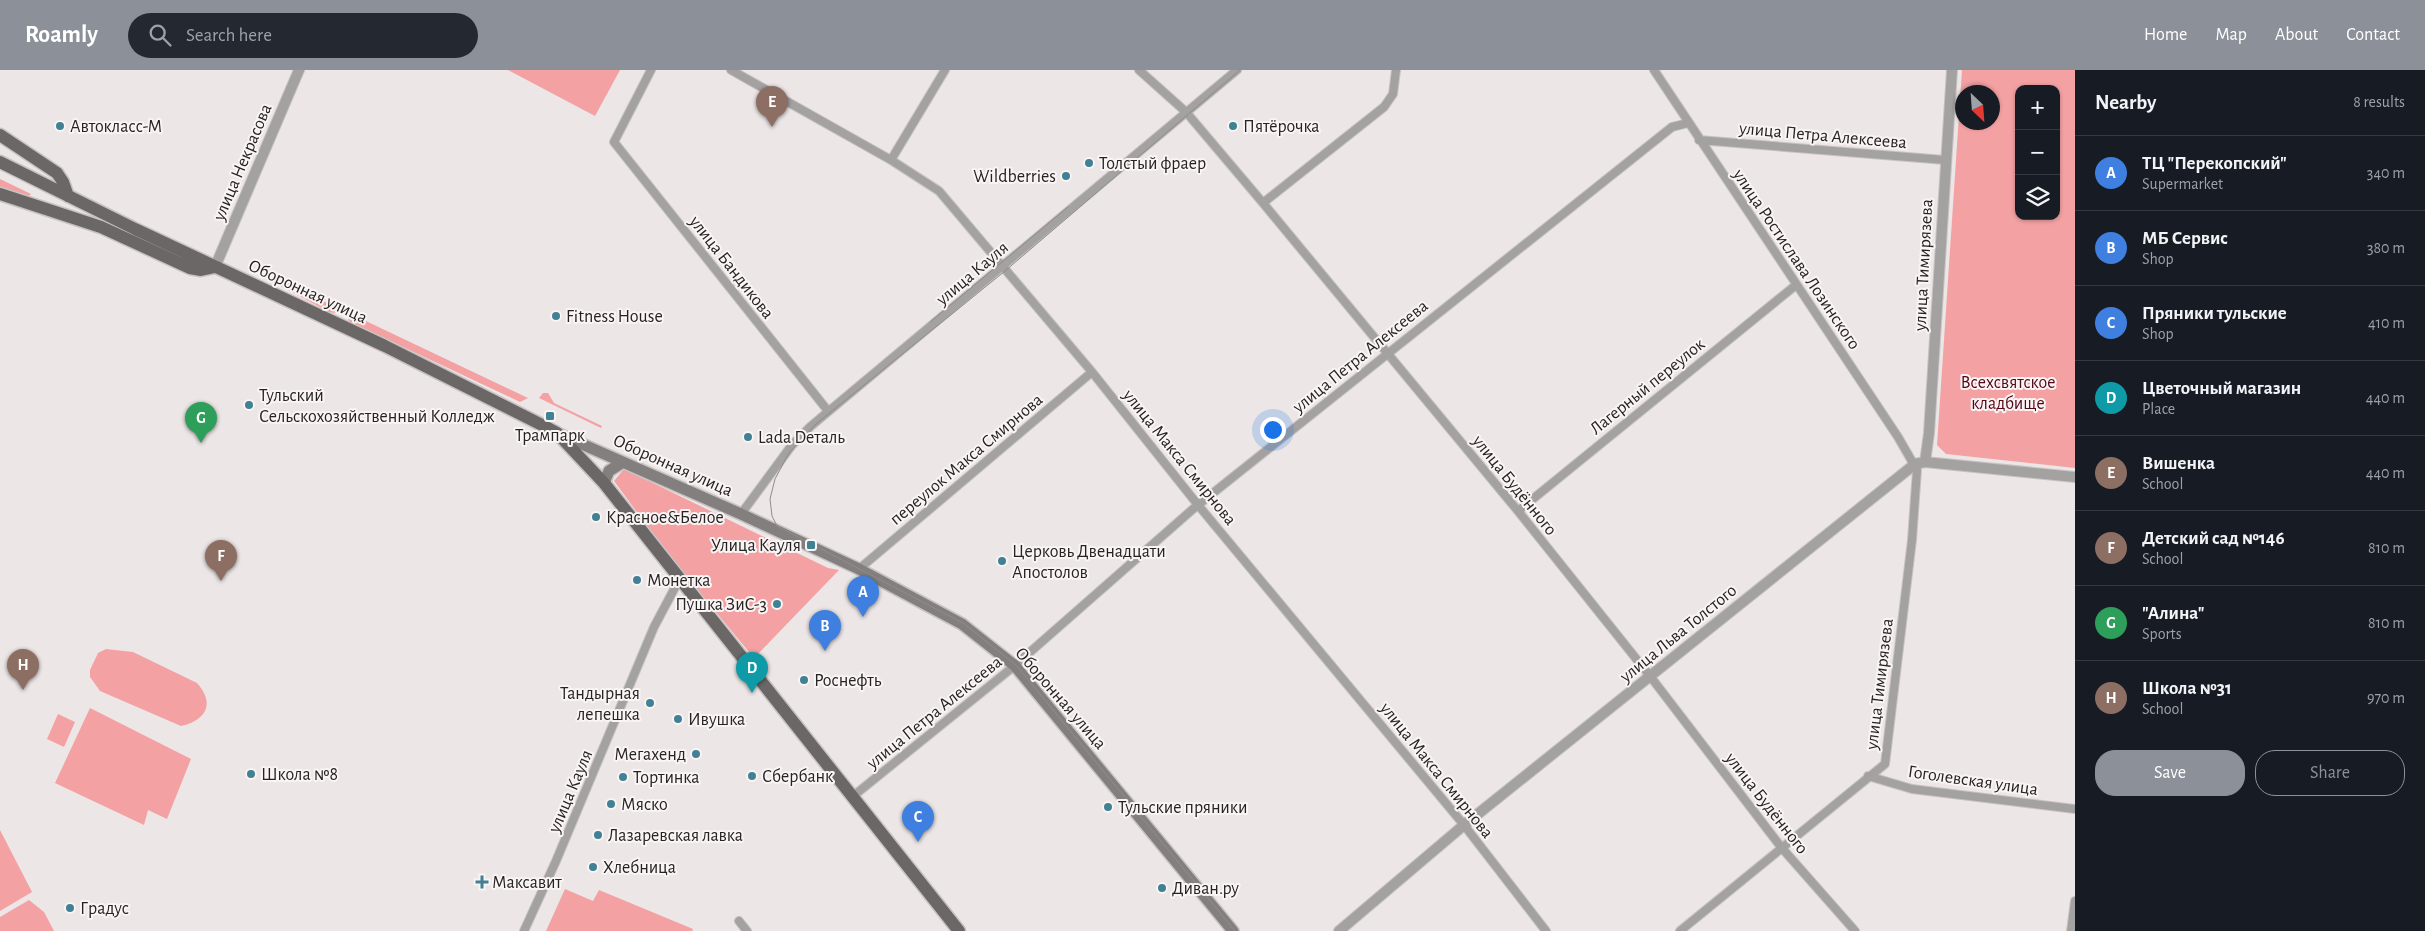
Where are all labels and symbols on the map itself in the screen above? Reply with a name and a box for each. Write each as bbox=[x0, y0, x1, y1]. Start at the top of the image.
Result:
north arrow bbox=[1955, 85, 2000, 130]
pin: E bbox=[756, 86, 788, 127]
street label: улица Некрасова bbox=[210, 102, 276, 224]
place label: Автокласс-М bbox=[70, 118, 162, 136]
place label: Пятёрочка bbox=[1243, 118, 1320, 136]
marker: Автокласс-М bbox=[54, 120, 66, 132]
marker: Пятёрочка bbox=[1227, 120, 1239, 132]
street label: улица Петра Алексеева bbox=[1737, 120, 1907, 152]
place label: Толстый фраер bbox=[1099, 155, 1206, 173]
marker: Толстый фраер bbox=[1083, 157, 1095, 169]
street label: улица Ростислава Лозинского bbox=[1729, 165, 1863, 353]
place label: Wildberries bbox=[973, 168, 1056, 186]
marker: Wildberries bbox=[1060, 170, 1072, 182]
street label: улица Тимирязева bbox=[1912, 199, 1936, 332]
street label: улица Бандикова bbox=[685, 212, 777, 322]
street label: улица Кауля bbox=[932, 239, 1012, 310]
street label: Оборонная улица bbox=[245, 256, 370, 327]
street label: улица Петра Алексеева bbox=[1289, 297, 1432, 417]
place label: Fitness House bbox=[566, 308, 663, 326]
marker: Fitness House bbox=[550, 310, 562, 322]
street label: Лагерный переулок bbox=[1587, 335, 1709, 438]
park label: Всехсвятское кладбище bbox=[1960, 374, 2056, 413]
street label: улица Макса Смирнова bbox=[1119, 386, 1239, 529]
place label: Тульский Сельскохозяйственный Колледж bbox=[259, 387, 495, 426]
street label: переулок Макса Смирнова bbox=[887, 391, 1046, 529]
marker: Тульский Сельскохозяйственный Колледж bbox=[243, 399, 255, 411]
pin: G bbox=[185, 402, 217, 443]
marker: Трампарк bbox=[544, 410, 556, 422]
your location bbox=[1260, 417, 1286, 443]
place label: Трампарк bbox=[515, 427, 586, 445]
place label: Lada Dеталь bbox=[758, 429, 845, 447]
street label: Оборонная улица bbox=[610, 431, 736, 500]
marker: Lada Dеталь bbox=[742, 431, 754, 443]
street label: улица Будённого bbox=[1468, 431, 1560, 539]
place label: Красное&Белое bbox=[606, 509, 724, 527]
marker: Красное&Белое bbox=[590, 511, 602, 523]
place label: Улица Кауля bbox=[711, 537, 801, 555]
marker: Улица Кауля bbox=[805, 539, 817, 551]
pin: F bbox=[205, 540, 237, 581]
place label: Церковь Двенадцати Апостолов bbox=[1012, 543, 1166, 582]
marker: Церковь Двенадцати Апостолов bbox=[996, 555, 1008, 567]
place label: Монетка bbox=[647, 572, 710, 590]
marker: Монетка bbox=[631, 574, 643, 586]
pin: A bbox=[847, 576, 879, 617]
street label: улица Льва Толстого bbox=[1616, 581, 1740, 687]
place label: Пушка ЗиС-3 bbox=[675, 596, 767, 614]
marker: Пушка ЗиС-3 bbox=[771, 598, 783, 610]
pin: B bbox=[809, 610, 841, 651]
street label: улица Тимирязева bbox=[1863, 618, 1897, 752]
street label: Оборонная улица bbox=[1011, 643, 1110, 753]
pin: H bbox=[7, 649, 39, 690]
pin: D bbox=[736, 652, 768, 693]
street label: улица Петра Алексеева bbox=[863, 653, 1006, 773]
place label: Роснефть bbox=[814, 672, 882, 690]
marker: Роснефть bbox=[798, 674, 810, 686]
place label: Тандырная лепешка bbox=[560, 685, 640, 724]
marker: Тандырная лепешка bbox=[644, 697, 656, 709]
street label: улица Макса Смирнова bbox=[1376, 699, 1496, 842]
place label: Ивушка bbox=[688, 711, 745, 729]
marker: Ивушка bbox=[672, 713, 684, 725]
place label: Мегахенд bbox=[614, 746, 686, 764]
street label: улица Кауля bbox=[545, 747, 596, 836]
marker: Мегахенд bbox=[690, 748, 702, 760]
street label: улица Будённого bbox=[1721, 749, 1811, 858]
street label: Гоголевская улица bbox=[1907, 763, 2039, 799]
place label: Школа №8 bbox=[261, 766, 338, 784]
place label: Сбербанк bbox=[762, 767, 834, 786]
marker: Школа №8 bbox=[245, 768, 257, 780]
place label: Тортинка bbox=[633, 769, 699, 787]
marker: Сбербанк bbox=[746, 770, 758, 782]
marker: Тортинка bbox=[617, 771, 629, 783]
place label: Мяско bbox=[621, 796, 668, 814]
marker: Мяско bbox=[605, 798, 617, 810]
place label: Тульские пряники bbox=[1118, 799, 1248, 817]
pin: C bbox=[902, 801, 934, 842]
marker: Тульские пряники bbox=[1102, 801, 1114, 813]
place label: Лазаревская лавка bbox=[608, 827, 743, 845]
marker: Лазаревская лавка bbox=[592, 829, 604, 841]
place label: Хлебница bbox=[603, 858, 676, 877]
marker: Хлебница bbox=[587, 861, 599, 873]
place label: Максавит bbox=[492, 874, 562, 892]
marker: Максавит bbox=[476, 876, 488, 888]
place label: Диван.ру bbox=[1172, 880, 1239, 898]
marker: Диван.ру bbox=[1156, 882, 1168, 894]
place label: Градус bbox=[80, 900, 129, 918]
marker: Градус bbox=[64, 902, 76, 914]

